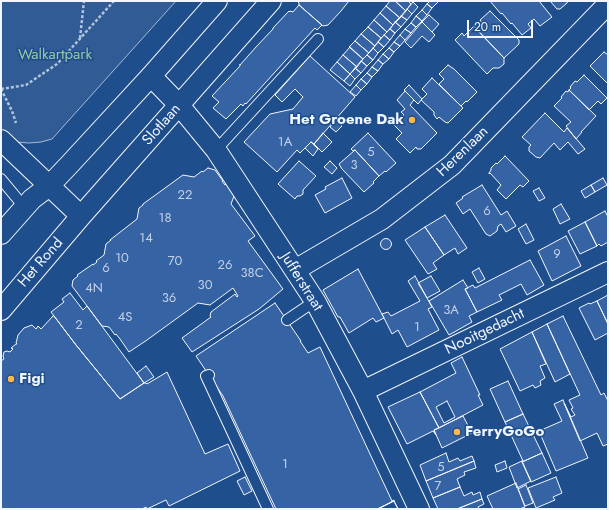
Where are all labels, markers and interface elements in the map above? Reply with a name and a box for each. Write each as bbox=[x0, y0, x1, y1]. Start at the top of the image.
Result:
scale bar bbox=[469, 12, 535, 38]
text: 20 m bbox=[474, 18, 501, 36]
park label: Walkartpark bbox=[18, 46, 92, 64]
street label: Slotlaan bbox=[139, 101, 185, 149]
place label: Het Groene Dak bbox=[289, 111, 404, 129]
marker: Het Groene Dak bbox=[407, 115, 417, 125]
street label: Herenlaan bbox=[433, 123, 493, 181]
house number: 1A bbox=[278, 135, 292, 151]
house number: 5 bbox=[367, 145, 375, 161]
house number: 3 bbox=[350, 158, 358, 174]
house number: 22 bbox=[178, 188, 192, 204]
house number: 6 bbox=[483, 204, 491, 220]
house number: 18 bbox=[159, 211, 171, 227]
house number: 14 bbox=[139, 231, 153, 247]
street label: Het Rond bbox=[15, 235, 67, 291]
house number: 9 bbox=[553, 247, 561, 263]
street label: Jufferstraat bbox=[276, 249, 326, 315]
house number: 10 bbox=[115, 251, 129, 267]
house number: 70 bbox=[168, 254, 182, 270]
house number: 26 bbox=[218, 258, 232, 274]
house number: 6 bbox=[102, 261, 110, 277]
house number: 38C bbox=[240, 266, 264, 282]
house number: 30 bbox=[198, 278, 212, 294]
house number: 4N bbox=[85, 281, 103, 297]
house number: 36 bbox=[162, 291, 176, 307]
house number: 3A bbox=[443, 303, 459, 319]
street label: Nooitgedacht bbox=[442, 305, 528, 359]
house number: 4S bbox=[118, 310, 132, 326]
house number: 2 bbox=[75, 318, 83, 334]
house number: 1 bbox=[414, 320, 420, 336]
place label: Figi bbox=[19, 370, 45, 388]
marker: Figi bbox=[6, 374, 16, 384]
place label: FerryGoGo bbox=[465, 423, 544, 441]
marker: FerryGoGo bbox=[452, 427, 462, 437]
house number: 1 bbox=[282, 457, 288, 473]
house number: 5 bbox=[437, 460, 445, 476]
house number: 7 bbox=[435, 479, 441, 495]

